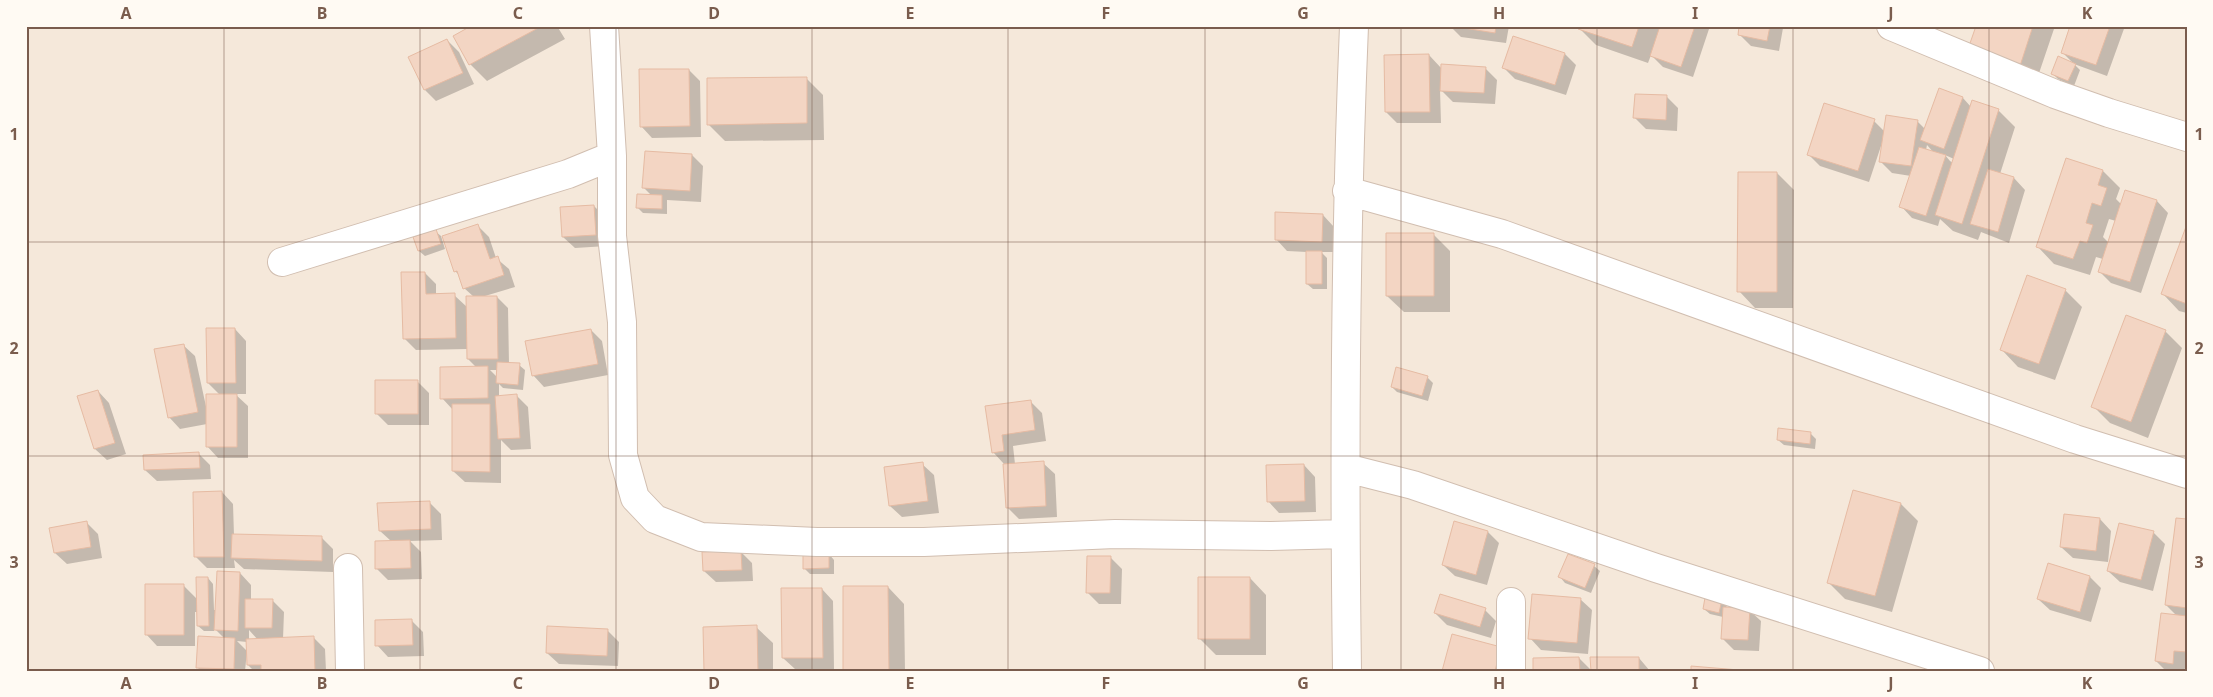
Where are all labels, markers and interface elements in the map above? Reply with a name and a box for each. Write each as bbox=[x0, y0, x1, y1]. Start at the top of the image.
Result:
text: A bbox=[120, 2, 132, 24]
text: B bbox=[317, 2, 327, 24]
text: C bbox=[513, 2, 523, 24]
text: D bbox=[708, 2, 720, 24]
text: E bbox=[906, 2, 915, 24]
text: F bbox=[1102, 2, 1110, 24]
text: G bbox=[1297, 2, 1309, 24]
text: H bbox=[1493, 2, 1505, 24]
text: I bbox=[1692, 2, 1698, 24]
text: J bbox=[1886, 2, 1894, 24]
text: K bbox=[2082, 2, 2093, 24]
text: 1 bbox=[9, 123, 19, 145]
text: 1 bbox=[2194, 123, 2204, 145]
text: 2 bbox=[9, 337, 19, 359]
text: 2 bbox=[2194, 337, 2204, 359]
text: 3 bbox=[9, 551, 19, 573]
text: 3 bbox=[2194, 551, 2204, 573]
text: A bbox=[120, 672, 132, 694]
text: B bbox=[317, 672, 327, 694]
text: C bbox=[513, 672, 523, 694]
text: D bbox=[708, 672, 720, 694]
text: E bbox=[906, 672, 915, 694]
text: F bbox=[1102, 672, 1110, 694]
text: G bbox=[1297, 672, 1309, 694]
text: H bbox=[1493, 672, 1505, 694]
text: I bbox=[1692, 672, 1698, 694]
text: J bbox=[1886, 672, 1894, 694]
text: K bbox=[2082, 672, 2093, 694]

